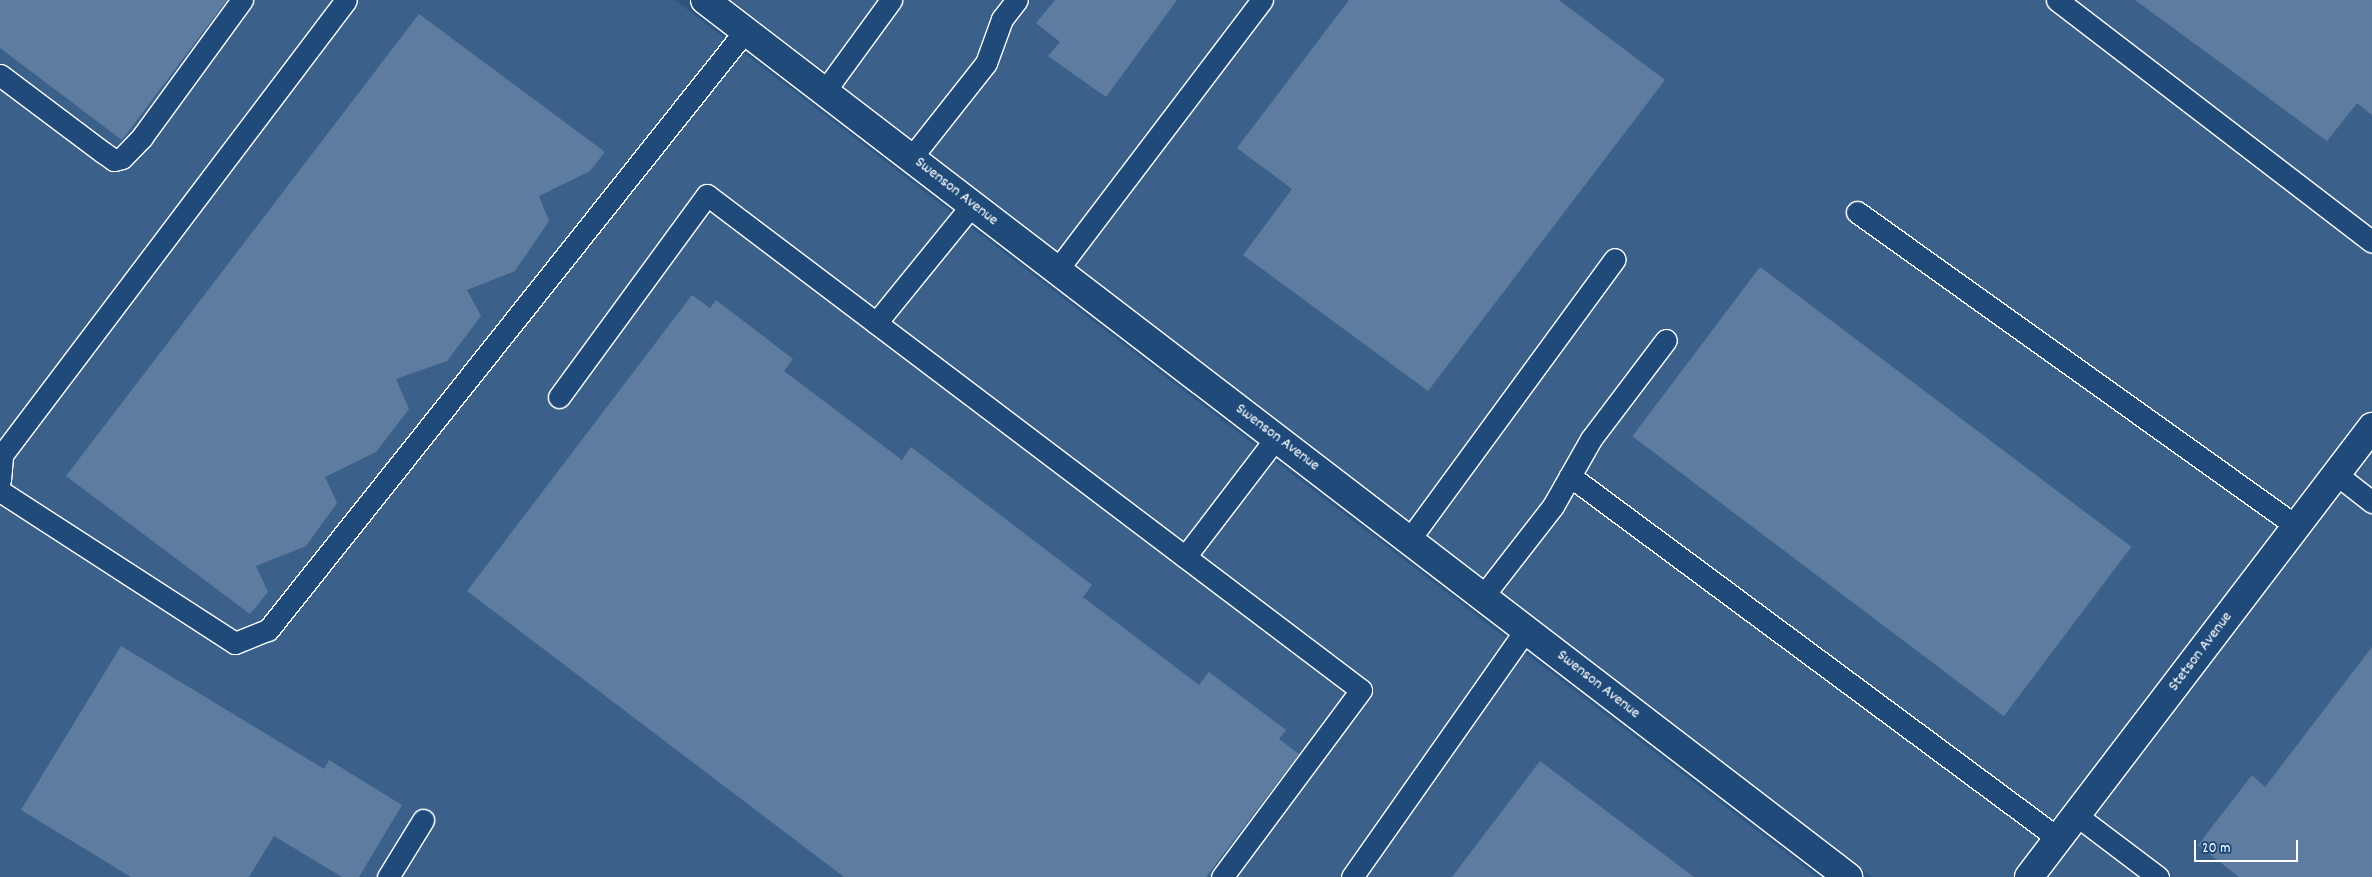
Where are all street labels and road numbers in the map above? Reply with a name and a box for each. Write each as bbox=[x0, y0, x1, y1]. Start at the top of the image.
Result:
street label: Swenson Avenue bbox=[911, 154, 1001, 230]
street label: Swenson Avenue bbox=[1231, 400, 1323, 476]
street label: Stetson Avenue bbox=[2165, 608, 2237, 696]
street label: Swenson Avenue bbox=[1553, 647, 1643, 723]

